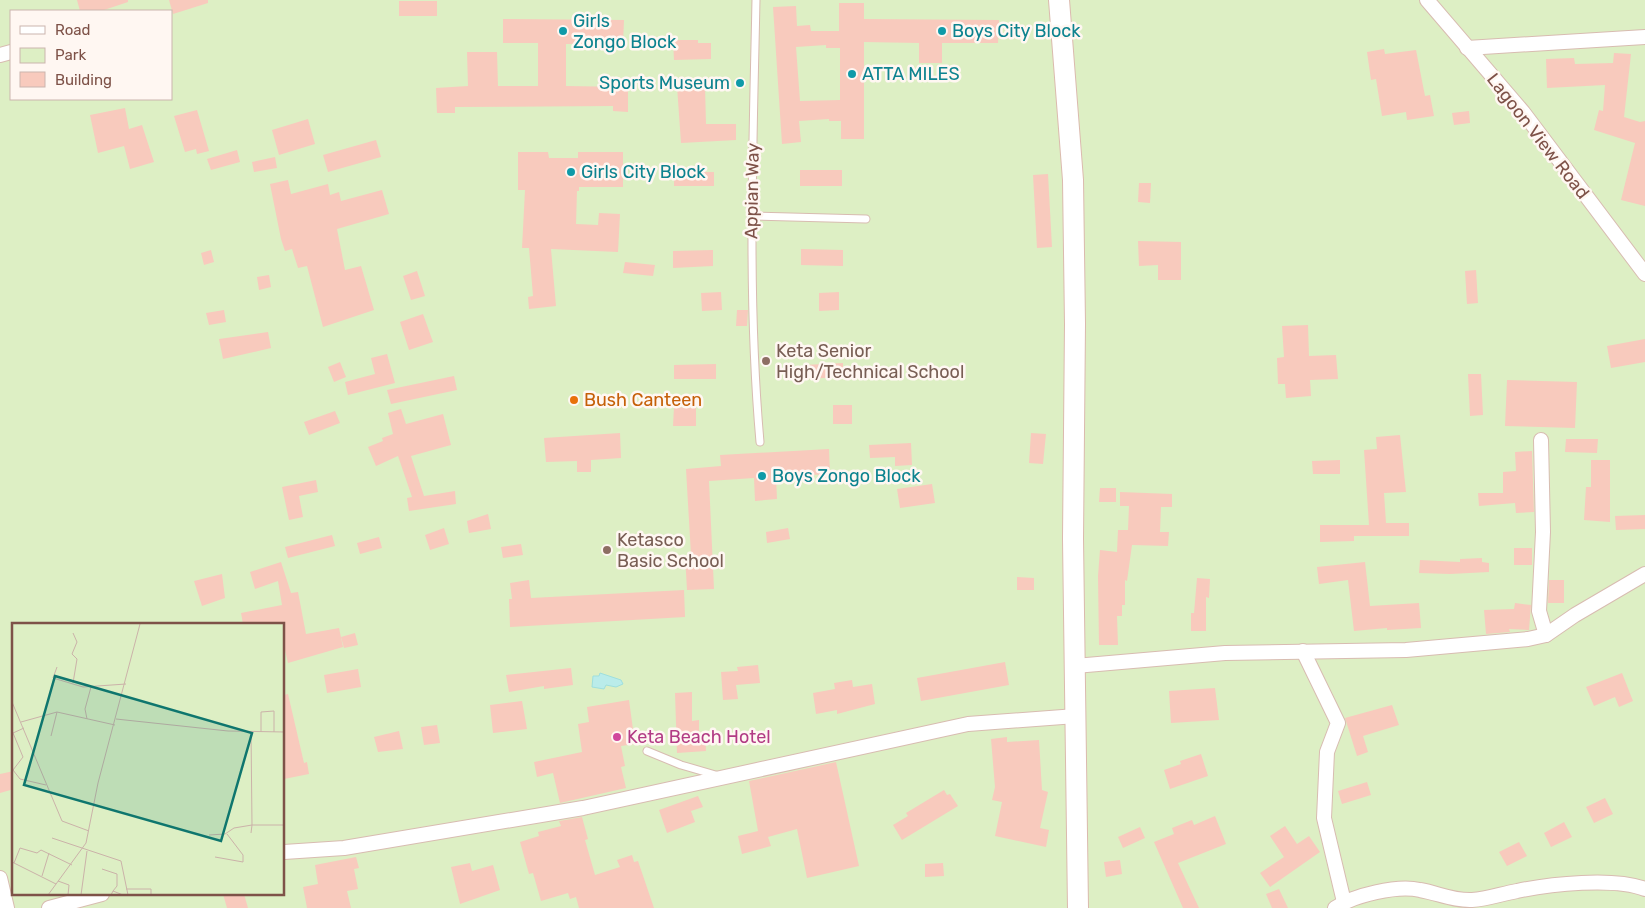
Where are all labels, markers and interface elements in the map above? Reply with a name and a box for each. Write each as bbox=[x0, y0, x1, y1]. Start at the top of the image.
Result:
legend bbox=[10, 10, 172, 100]
place label: Girls Zongo Block bbox=[573, 10, 677, 53]
place label: Boys City Block bbox=[952, 20, 1081, 42]
text: Road bbox=[55, 21, 91, 39]
marker: Girls Zongo Block bbox=[557, 25, 569, 37]
marker: Boys City Block bbox=[936, 25, 948, 37]
text: Park bbox=[55, 46, 86, 64]
place label: ATTA MILES bbox=[862, 63, 960, 85]
marker: ATTA MILES bbox=[846, 68, 858, 80]
street label: Lagoon View Road bbox=[1482, 69, 1594, 203]
text: Building bbox=[55, 71, 112, 89]
place label: Sports Museum bbox=[599, 72, 730, 94]
marker: Sports Museum bbox=[734, 77, 746, 89]
street label: Appian Way bbox=[740, 142, 764, 239]
place label: Girls City Block bbox=[581, 161, 706, 183]
marker: Girls City Block bbox=[565, 166, 577, 178]
place label: Keta Senior High/Technical School bbox=[776, 340, 964, 383]
marker: Keta Senior High/Technical School bbox=[760, 355, 772, 367]
place label: Bush Canteen bbox=[584, 389, 702, 411]
marker: Bush Canteen bbox=[568, 394, 580, 406]
place label: Boys Zongo Block bbox=[772, 465, 921, 487]
marker: Boys Zongo Block bbox=[756, 470, 768, 482]
place label: Ketasco Basic School bbox=[617, 529, 724, 572]
marker: Ketasco Basic School bbox=[601, 544, 613, 556]
inset map bbox=[12, 623, 285, 896]
place label: Keta Beach Hotel bbox=[627, 726, 771, 748]
marker: Keta Beach Hotel bbox=[611, 731, 623, 743]

